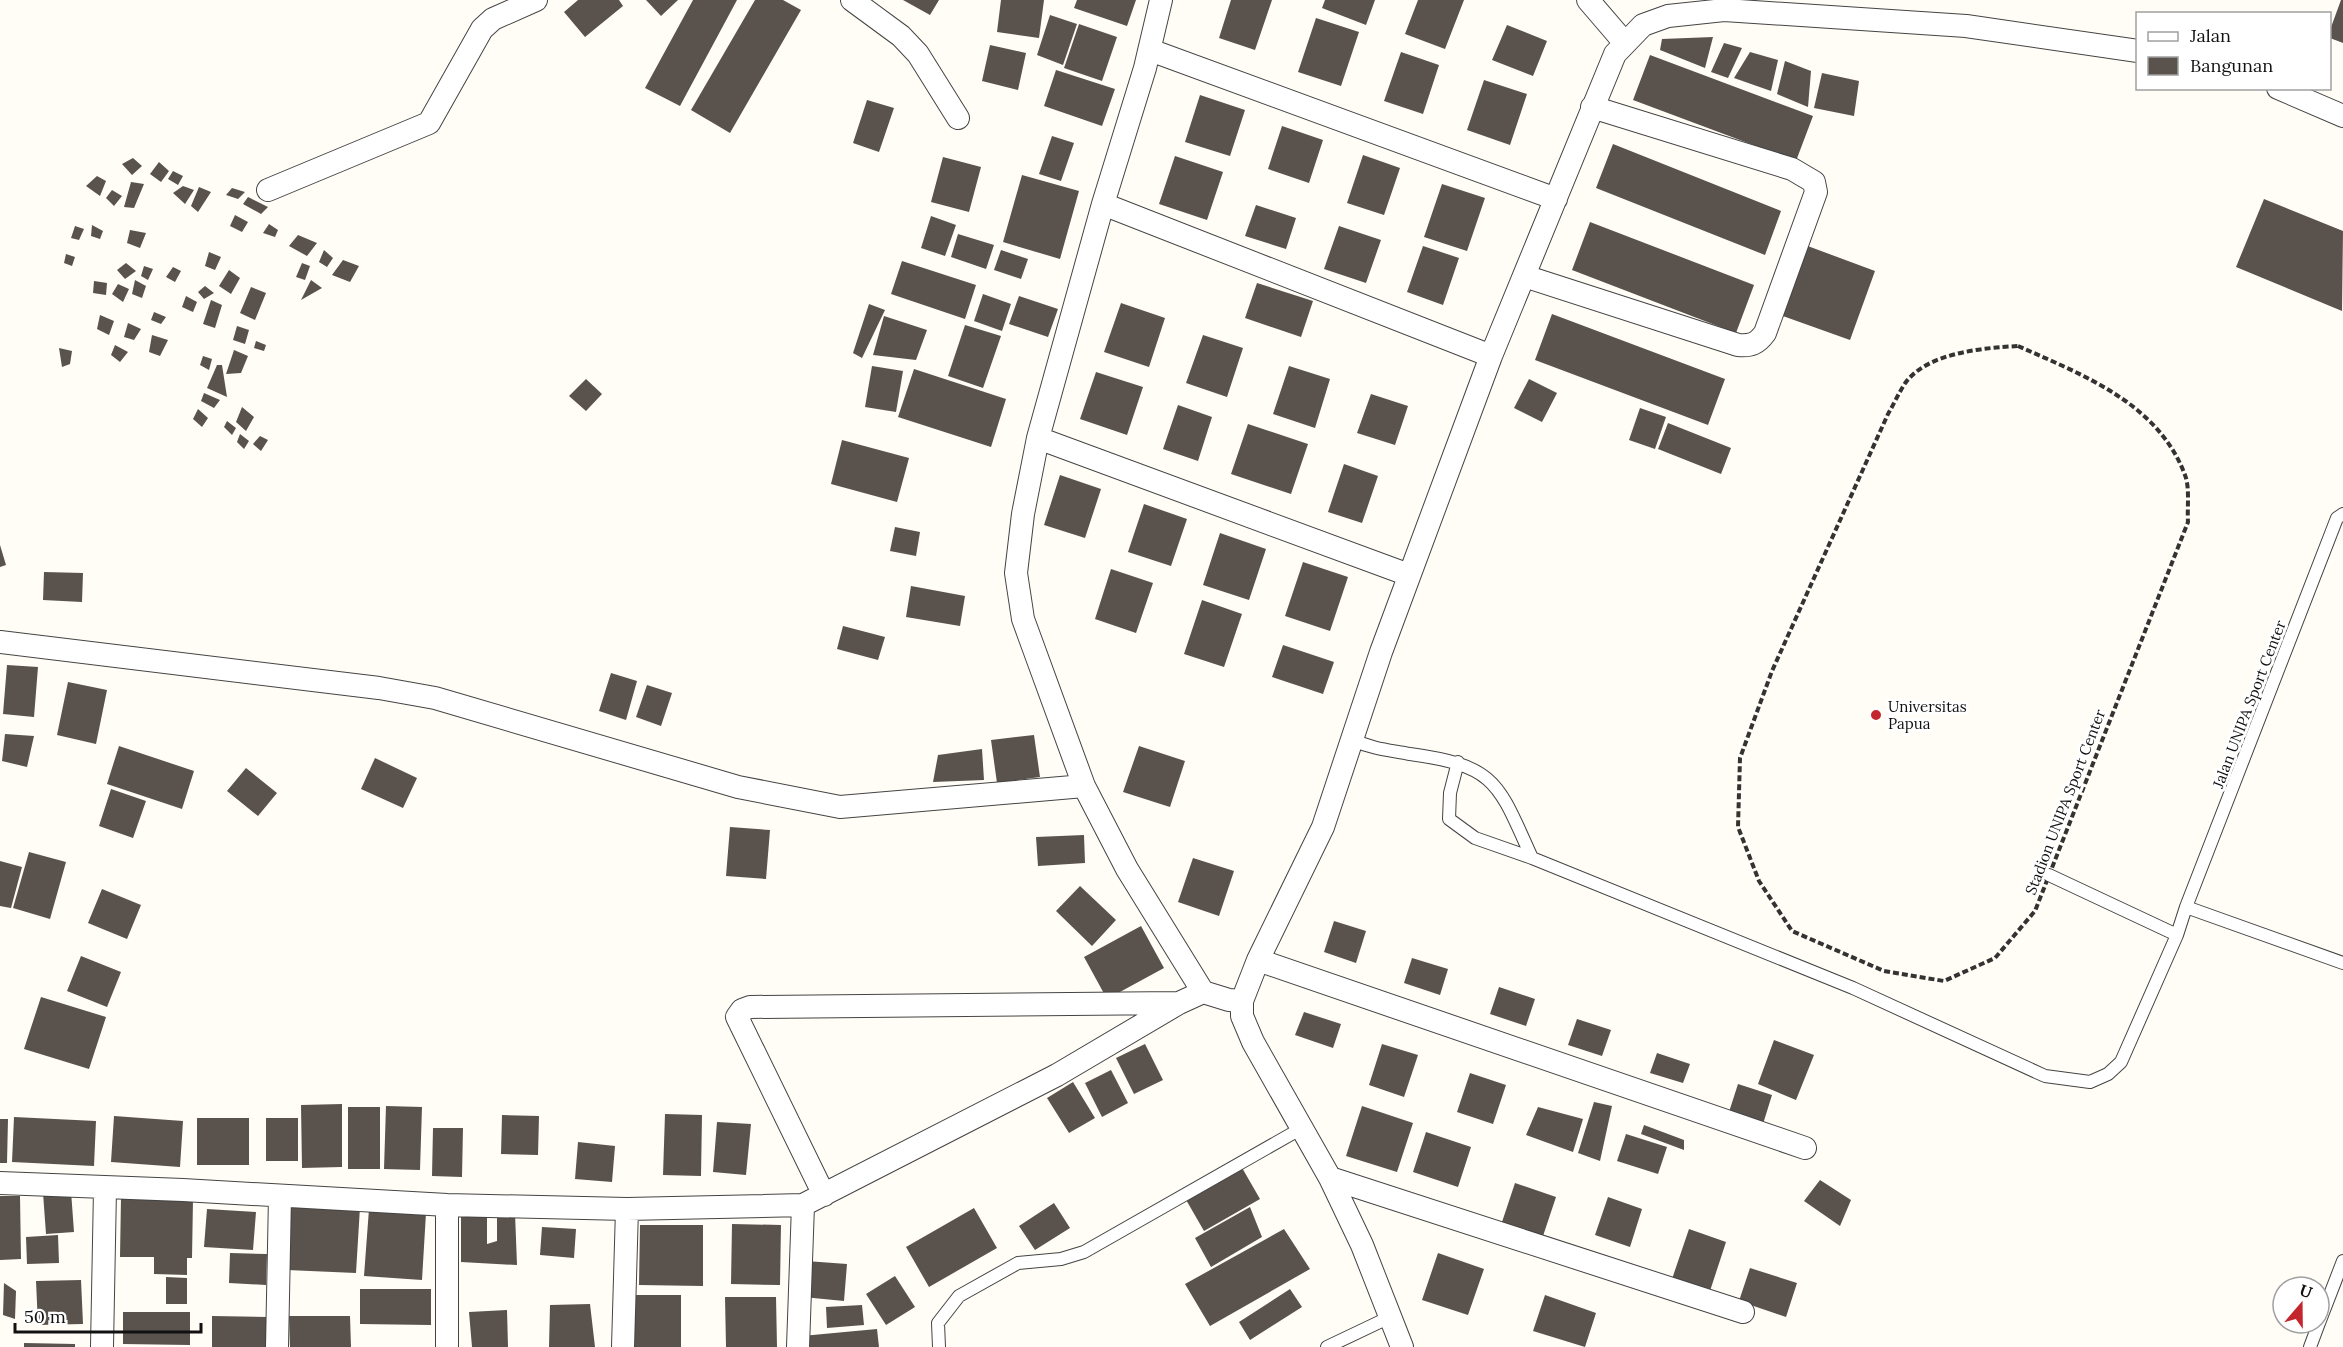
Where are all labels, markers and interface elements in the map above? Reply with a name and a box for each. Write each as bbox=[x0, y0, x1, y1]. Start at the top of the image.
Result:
legend bbox=[2136, 12, 2331, 90]
text: Jalan bbox=[2189, 24, 2231, 47]
text: Bangunan bbox=[2190, 54, 2273, 77]
street label: Jalan UNIPA Sport Center bbox=[2208, 617, 2290, 791]
place label: Universitas Papua bbox=[1888, 697, 1967, 733]
street label: Stadion UNIPA Sport Center bbox=[2021, 706, 2109, 897]
marker: Universitas Papua bbox=[1869, 708, 1883, 722]
north arrow bbox=[2271, 1275, 2331, 1335]
text: U bbox=[2297, 1279, 2315, 1302]
scale bar bbox=[15, 1296, 201, 1334]
text: 50 m bbox=[24, 1305, 66, 1328]

